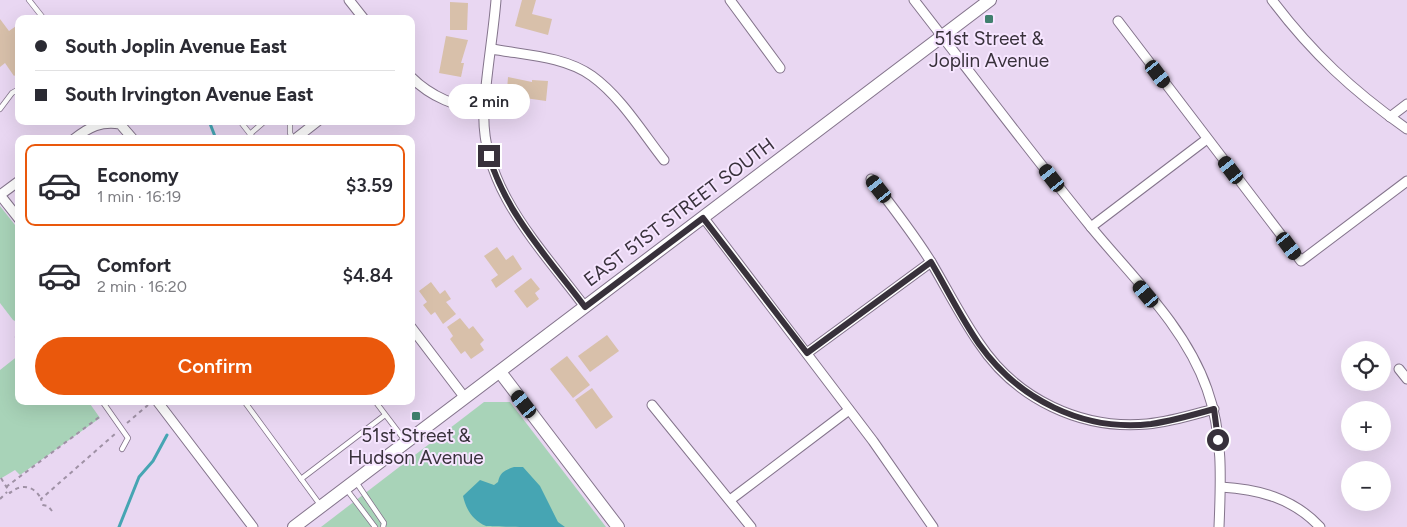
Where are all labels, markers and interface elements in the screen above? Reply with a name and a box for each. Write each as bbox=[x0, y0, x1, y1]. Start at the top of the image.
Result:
marker: 51st Street & Joplin Avenue bbox=[983, 13, 995, 25]
place label: 51st Street & Joplin Avenue bbox=[929, 27, 1049, 72]
text: South Joplin Avenue East bbox=[65, 35, 287, 58]
car bbox=[1142, 58, 1173, 90]
text: South Irvington Avenue East bbox=[65, 83, 314, 106]
callout: 2 min bbox=[448, 84, 530, 118]
text: 2 min bbox=[469, 92, 509, 111]
street label: EAST 51ST STREET SOUTH bbox=[579, 133, 779, 291]
route end bbox=[478, 145, 500, 167]
car bbox=[1215, 154, 1246, 186]
car bbox=[1036, 162, 1067, 194]
icon: car bbox=[37, 163, 82, 208]
text: Economy bbox=[97, 164, 179, 187]
car bbox=[863, 173, 894, 205]
text: $3.59 bbox=[346, 174, 393, 197]
text: 1 min · 16:19 bbox=[97, 187, 181, 206]
car bbox=[1273, 230, 1304, 262]
icon: car bbox=[37, 253, 82, 298]
text: Comfort bbox=[97, 254, 172, 277]
text: $4.84 bbox=[342, 264, 393, 287]
text: 2 min · 16:20 bbox=[97, 277, 187, 296]
car bbox=[1130, 278, 1161, 310]
button: Confirm bbox=[35, 337, 395, 395]
map controls bbox=[1341, 341, 1391, 511]
button: locate bbox=[1341, 341, 1391, 391]
car bbox=[508, 388, 539, 420]
button: + bbox=[1341, 401, 1391, 451]
marker: 51st Street & Hudson Avenue bbox=[410, 410, 422, 422]
place label: 51st Street & Hudson Avenue bbox=[348, 424, 484, 469]
route start bbox=[1207, 429, 1229, 451]
button: − bbox=[1341, 461, 1391, 511]

